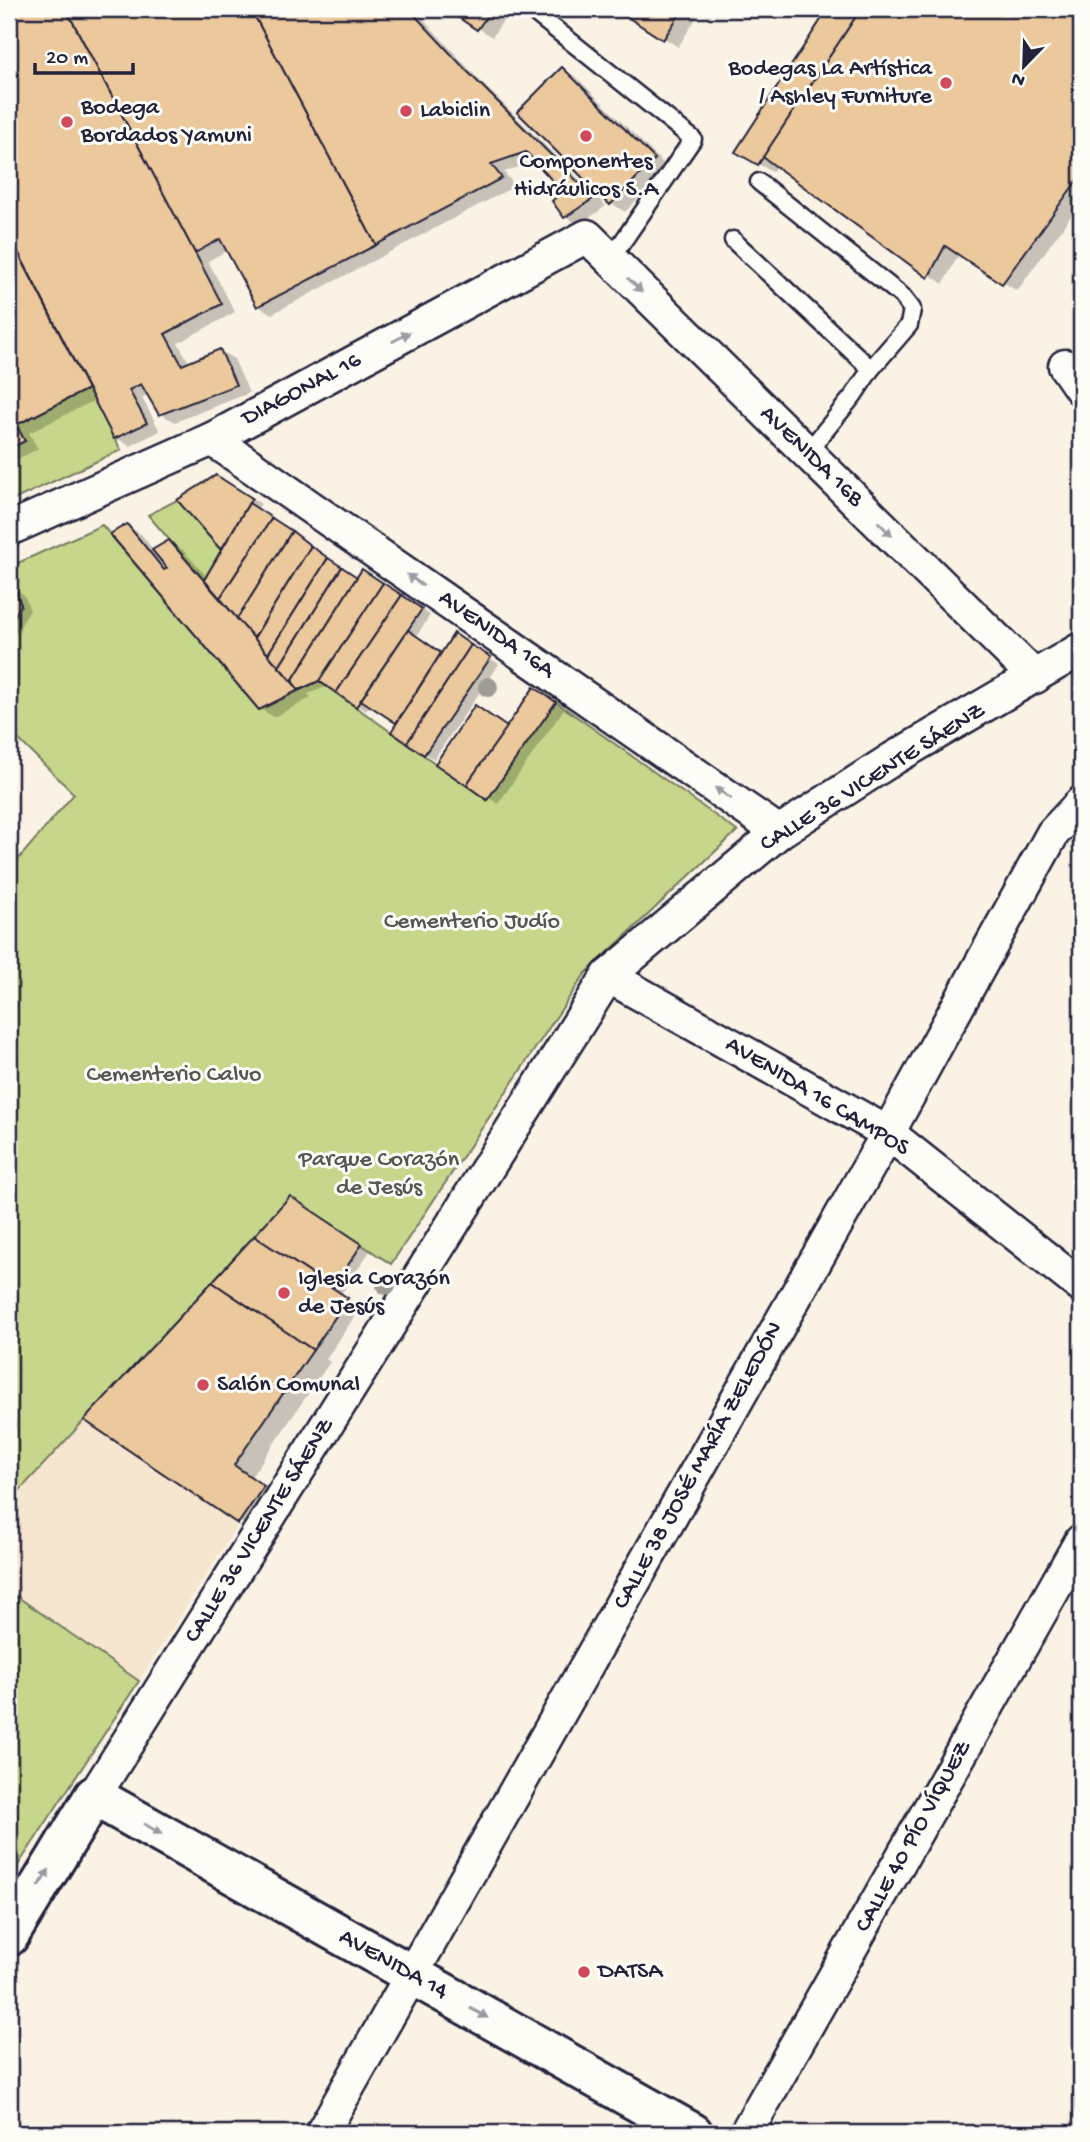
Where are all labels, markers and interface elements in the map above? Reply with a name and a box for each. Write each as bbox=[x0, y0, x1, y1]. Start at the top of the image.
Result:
scale bar bbox=[35, 32, 133, 76]
north arrow bbox=[988, 32, 1058, 102]
text: 20 m bbox=[46, 47, 88, 72]
place label: Bodegas La Artística / Ashley Furniture bbox=[728, 55, 933, 112]
text: N bbox=[1009, 65, 1029, 91]
marker: Bodegas La Artística / Ashley Furniture bbox=[938, 75, 954, 91]
place label: Bodega Bordados Yamuni bbox=[80, 94, 252, 151]
place label: Labiclin bbox=[420, 97, 491, 126]
marker: Labiclin bbox=[398, 103, 414, 119]
marker: Bodega Bordados Yamuni bbox=[59, 114, 75, 130]
marker: Componentes Hidráulicos S.A bbox=[578, 128, 594, 144]
place label: Componentes Hidráulicos S.A bbox=[514, 148, 660, 205]
one-way arrow bbox=[626, 276, 643, 292]
one-way arrow bbox=[391, 331, 411, 342]
street label: DIAGONAL 16 bbox=[235, 346, 368, 435]
street label: AVENIDA 16B bbox=[753, 400, 870, 514]
one-way arrow bbox=[876, 521, 893, 537]
one-way arrow bbox=[406, 573, 424, 587]
street label: AVENIDA 16A bbox=[432, 584, 561, 687]
street label: CALLE 36 VICENTE SÁENZ bbox=[755, 697, 991, 859]
one-way arrow bbox=[714, 786, 732, 800]
park label: Cementerio Judío bbox=[384, 908, 560, 937]
street label: AVENIDA 16 CAMPOS bbox=[720, 1031, 915, 1164]
park label: Cementerio Calvo bbox=[87, 1061, 261, 1090]
park label: Parque Corazón de Jesús bbox=[298, 1146, 460, 1203]
place label: Iglesia Corazón de Jesús bbox=[298, 1265, 450, 1322]
marker: Iglesia Corazón de Jesús bbox=[276, 1285, 292, 1301]
street label: CALLE 38 JOSÉ MARÍA ZELEDÓN bbox=[608, 1317, 790, 1615]
place label: Salón Comunal bbox=[217, 1371, 360, 1400]
marker: Salón Comunal bbox=[195, 1377, 211, 1393]
street label: CALLE 36 VICENTE SÁENZ bbox=[179, 1413, 341, 1649]
street label: CALLE 40 PÍO VÍQUEZ bbox=[849, 1736, 979, 1938]
one-way arrow bbox=[143, 1823, 163, 1835]
one-way arrow bbox=[38, 1868, 50, 1887]
street label: AVENIDA 14 bbox=[333, 1923, 453, 2007]
place label: DATSA bbox=[596, 1958, 664, 1987]
marker: DATSA bbox=[576, 1964, 592, 1980]
one-way arrow bbox=[469, 2007, 489, 2019]

